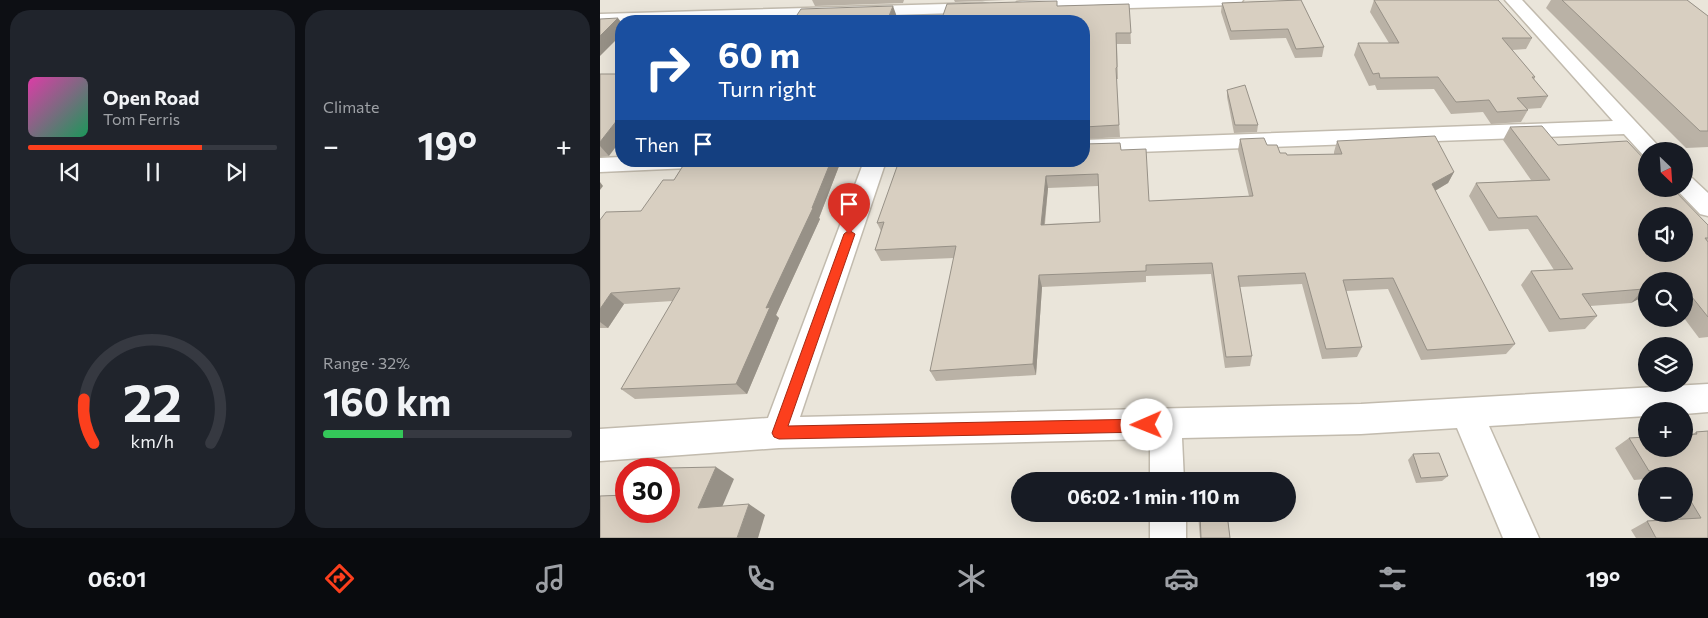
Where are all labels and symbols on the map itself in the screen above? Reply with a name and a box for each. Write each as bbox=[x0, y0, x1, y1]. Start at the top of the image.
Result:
north arrow bbox=[1638, 142, 1692, 198]
pin bbox=[828, 183, 870, 234]
position arrow bbox=[1120, 398, 1172, 450]
speed limit sign: 30 bbox=[615, 458, 680, 523]

